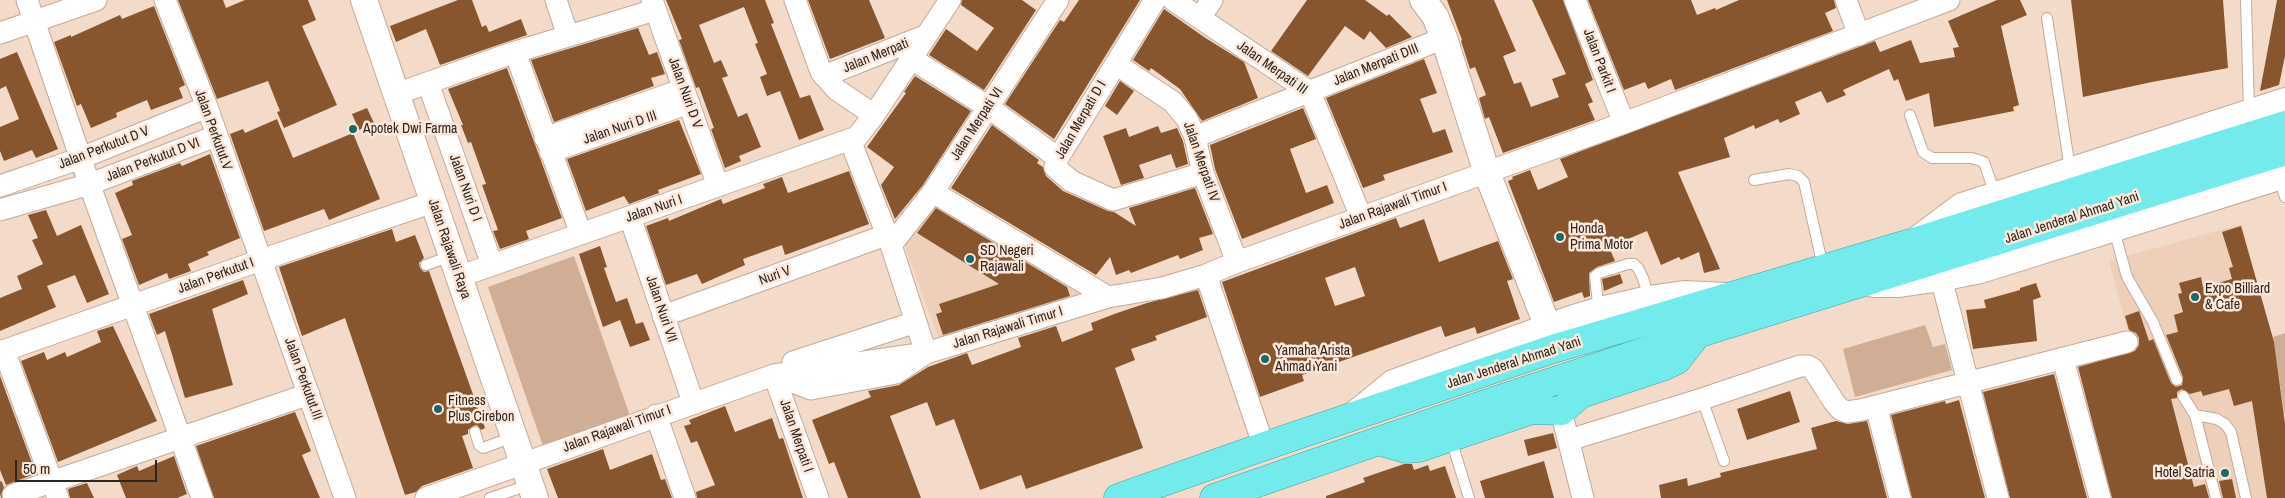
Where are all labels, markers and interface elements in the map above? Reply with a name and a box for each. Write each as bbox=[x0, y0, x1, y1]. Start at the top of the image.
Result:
street label: Jalan Parkit I bbox=[1579, 27, 1619, 95]
street label: Jalan Merpati bbox=[841, 35, 911, 77]
street label: Jalan Merpati III bbox=[1233, 38, 1311, 98]
street label: Jalan Merpati DIII bbox=[1331, 40, 1421, 90]
street label: Jalan Nuri D V bbox=[664, 55, 706, 131]
street label: Jalan Merpati D I bbox=[1052, 78, 1110, 162]
street label: Jalan Merpati VI bbox=[947, 84, 1007, 164]
street label: Jalan Perkutut.V bbox=[191, 88, 235, 172]
street label: Jalan Nuri D III bbox=[581, 108, 659, 148]
street label: Jalan Merpati IV bbox=[1179, 120, 1223, 204]
place label: Apotek Dwi Farma bbox=[363, 121, 457, 137]
street label: Jalan Perkutut D V bbox=[56, 123, 152, 173]
marker: Apotek Dwi Farma bbox=[347, 123, 359, 135]
street label: Jalan Perkutut D VI bbox=[104, 134, 202, 186]
street label: Jalan Nuri D I bbox=[445, 152, 485, 224]
street label: Jalan Rajawali Timur I bbox=[1337, 179, 1449, 233]
street label: Jalan Jenderal Ahmad Yani bbox=[2003, 188, 2141, 248]
street label: Jalan Nuri I bbox=[624, 192, 684, 226]
street label: Jalan Rajawali Raya bbox=[424, 197, 474, 301]
place label: Honda Prima Motor bbox=[1570, 221, 1633, 253]
marker: Honda Prima Motor bbox=[1554, 231, 1566, 243]
place label: SD Negeri Rajawali bbox=[980, 243, 1034, 276]
marker: SD Negeri Rajawali bbox=[964, 253, 976, 265]
street label: Jalan Perkutut I bbox=[176, 254, 256, 298]
street label: Nuri V bbox=[757, 263, 793, 289]
street label: Jalan Nuri VII bbox=[642, 273, 680, 345]
place label: Expo Billiard & Cafe bbox=[2205, 281, 2270, 314]
marker: Expo Billiard & Cafe bbox=[2189, 291, 2201, 303]
street label: Jalan Rajawali Timur I bbox=[951, 303, 1065, 353]
street label: Jalan Jenderal Ahmad Yani bbox=[1445, 333, 1583, 393]
street label: Jalan Perkutut.III bbox=[280, 336, 326, 422]
place label: Yamaha Arista Ahmad Yani bbox=[1275, 343, 1350, 376]
marker: Yamaha Arista Ahmad Yani bbox=[1259, 353, 1271, 365]
place label: Fitness Plus Cirebon bbox=[448, 393, 514, 426]
street label: Jalan Merpati I bbox=[776, 397, 816, 475]
street label: Jalan Rajawali Timur I bbox=[561, 402, 673, 456]
marker: Fitness Plus Cirebon bbox=[432, 403, 444, 415]
scale bar bbox=[18, 450, 160, 482]
text: 50 m bbox=[23, 458, 50, 479]
place label: Hotel Satria bbox=[2154, 465, 2215, 481]
marker: Hotel Satria bbox=[2219, 467, 2231, 479]

